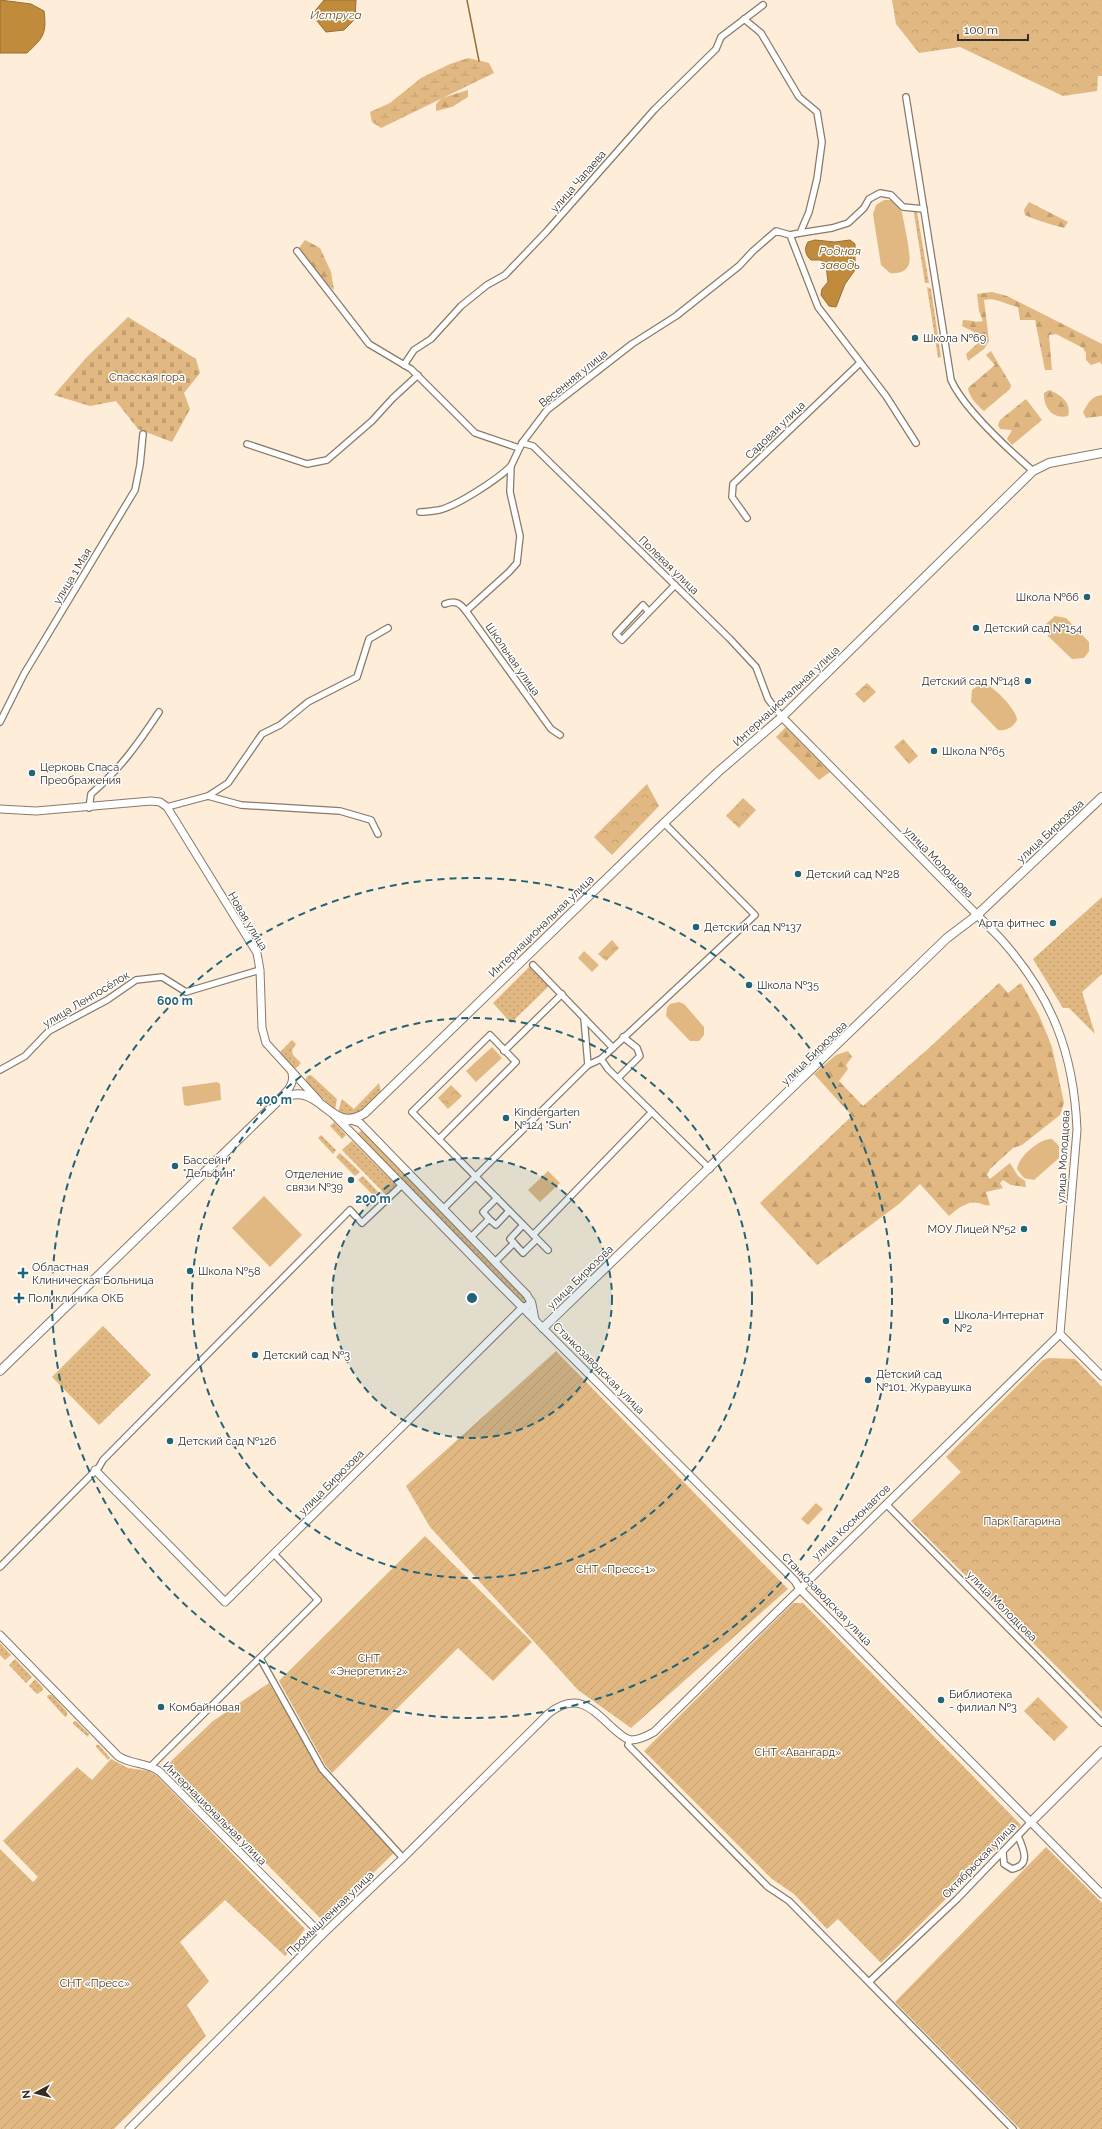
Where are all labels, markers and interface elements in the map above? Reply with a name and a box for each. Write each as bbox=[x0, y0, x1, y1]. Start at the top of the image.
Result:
water label: Иструга bbox=[310, 8, 362, 22]
scale bar bbox=[958, 16, 1028, 42]
text: 100 m bbox=[964, 23, 998, 37]
street label: улица Чапаева bbox=[548, 148, 609, 215]
water label: Родная заводь bbox=[819, 244, 862, 272]
place label: Школа №69 bbox=[923, 332, 986, 345]
marker: Школа №69 bbox=[910, 333, 920, 343]
street label: Весенняя улица bbox=[537, 347, 610, 410]
park label: Спасская гора bbox=[109, 371, 185, 384]
street label: Садовая улица bbox=[743, 399, 808, 462]
street label: Полевая улица bbox=[636, 533, 701, 597]
street label: улица 1 Мая bbox=[51, 546, 94, 606]
place label: Школа №66 bbox=[1016, 591, 1079, 604]
marker: Школа №66 bbox=[1082, 592, 1092, 602]
street label: Школьная улица bbox=[483, 620, 543, 698]
place label: Детский сад №154 bbox=[984, 622, 1082, 635]
marker: Детский сад №154 bbox=[971, 623, 981, 633]
street label: Интернациональная улица bbox=[730, 644, 842, 749]
place label: Детский сад №148 bbox=[921, 675, 1020, 688]
marker: Детский сад №148 bbox=[1023, 676, 1033, 686]
place label: Школа №65 bbox=[942, 745, 1005, 758]
marker: Школа №65 bbox=[929, 746, 939, 756]
place label: Церковь Спаса Преображения bbox=[40, 761, 121, 787]
marker: Церковь Спаса Преображения bbox=[27, 768, 37, 778]
street label: улица Бирюзова bbox=[1014, 797, 1086, 866]
street label: улица Молодцова bbox=[901, 824, 976, 901]
place label: Детский сад №28 bbox=[806, 868, 900, 881]
marker: Детский сад №28 bbox=[793, 869, 803, 879]
street label: Интернациональная улица bbox=[486, 873, 597, 980]
street label: Новая улица bbox=[225, 890, 270, 953]
place label: Арта фитнес bbox=[978, 917, 1045, 930]
marker: Арта фитнес bbox=[1048, 918, 1058, 928]
place label: Детский сад №137 bbox=[704, 921, 802, 934]
marker: Детский сад №137 bbox=[691, 922, 701, 932]
street label: улица Ленпосёлок bbox=[41, 968, 132, 1030]
place label: Школа №35 bbox=[757, 979, 819, 992]
marker: Школа №35 bbox=[744, 980, 754, 990]
text: 600 m bbox=[157, 994, 193, 1008]
street label: улица Бирюзова bbox=[779, 1019, 850, 1088]
text: 400 m bbox=[256, 1093, 292, 1107]
place label: Kindergarten №124 "Sun" bbox=[514, 1106, 580, 1132]
street label: улица Молодцова bbox=[1055, 1110, 1072, 1204]
marker: Kindergarten №124 "Sun" bbox=[501, 1113, 511, 1123]
place label: Бассейн "Дельфин" bbox=[183, 1154, 236, 1180]
marker: Бассейн "Дельфин" bbox=[170, 1161, 180, 1171]
place label: Отделение связи №39 bbox=[285, 1168, 344, 1194]
marker: Отделение связи №39 bbox=[346, 1175, 356, 1185]
text: 200 m bbox=[355, 1192, 391, 1206]
place label: МОУ Лицей №52 bbox=[928, 1223, 1016, 1236]
marker: МОУ Лицей №52 bbox=[1019, 1224, 1029, 1234]
street label: улица Бирюзова bbox=[545, 1243, 616, 1312]
place label: Областная Клиническая Больница bbox=[32, 1261, 154, 1287]
place label: Школа №58 bbox=[198, 1265, 261, 1278]
marker: Школа №58 bbox=[185, 1266, 195, 1276]
marker: Областная Клиническая Больница bbox=[17, 1267, 29, 1279]
centre of rings bbox=[465, 1291, 479, 1305]
marker: Поликлиника ОКБ bbox=[13, 1292, 25, 1304]
place label: Поликлиника ОКБ bbox=[28, 1292, 124, 1305]
place label: Школа-Интернат №2 bbox=[954, 1309, 1045, 1335]
marker: Школа-Интернат №2 bbox=[941, 1316, 951, 1326]
street label: Станкозаводская улица bbox=[550, 1320, 647, 1417]
place label: Детский сад №3 bbox=[263, 1349, 350, 1362]
marker: Детский сад №3 bbox=[250, 1350, 260, 1360]
place label: Детский сад №101, Журавушка bbox=[876, 1368, 971, 1394]
marker: Детский сад №101, Журавушка bbox=[863, 1375, 873, 1385]
place label: Детский сад №126 bbox=[178, 1435, 277, 1448]
marker: Детский сад №126 bbox=[165, 1436, 175, 1446]
street label: улица Бирюзова bbox=[296, 1447, 367, 1518]
street label: улица Космонавтов bbox=[810, 1482, 893, 1563]
park label: Парк Гагарина bbox=[983, 1515, 1061, 1528]
street label: Станкозаводская улица bbox=[779, 1550, 874, 1648]
park label: СНТ «Пресс-1» bbox=[576, 1563, 656, 1576]
street label: улица Молодцова bbox=[964, 1569, 1039, 1644]
park label: СНТ «Энергетик-2» bbox=[330, 1652, 408, 1678]
place label: Библиотека - филиал №3 bbox=[949, 1688, 1017, 1714]
marker: Библиотека - филиал №3 bbox=[936, 1695, 946, 1705]
place label: Комбайновая bbox=[169, 1701, 240, 1714]
marker: Комбайновая bbox=[156, 1702, 166, 1712]
park label: СНТ «Авангард» bbox=[755, 1746, 841, 1759]
street label: Интернациональная улица bbox=[160, 1759, 269, 1868]
street label: Октябрьская улица bbox=[940, 1820, 1019, 1901]
street label: Промышленная улица bbox=[284, 1868, 377, 1958]
park label: СНТ «Пресс» bbox=[60, 1977, 130, 1990]
north arrow bbox=[16, 2073, 56, 2113]
text: N bbox=[20, 2089, 34, 2099]

